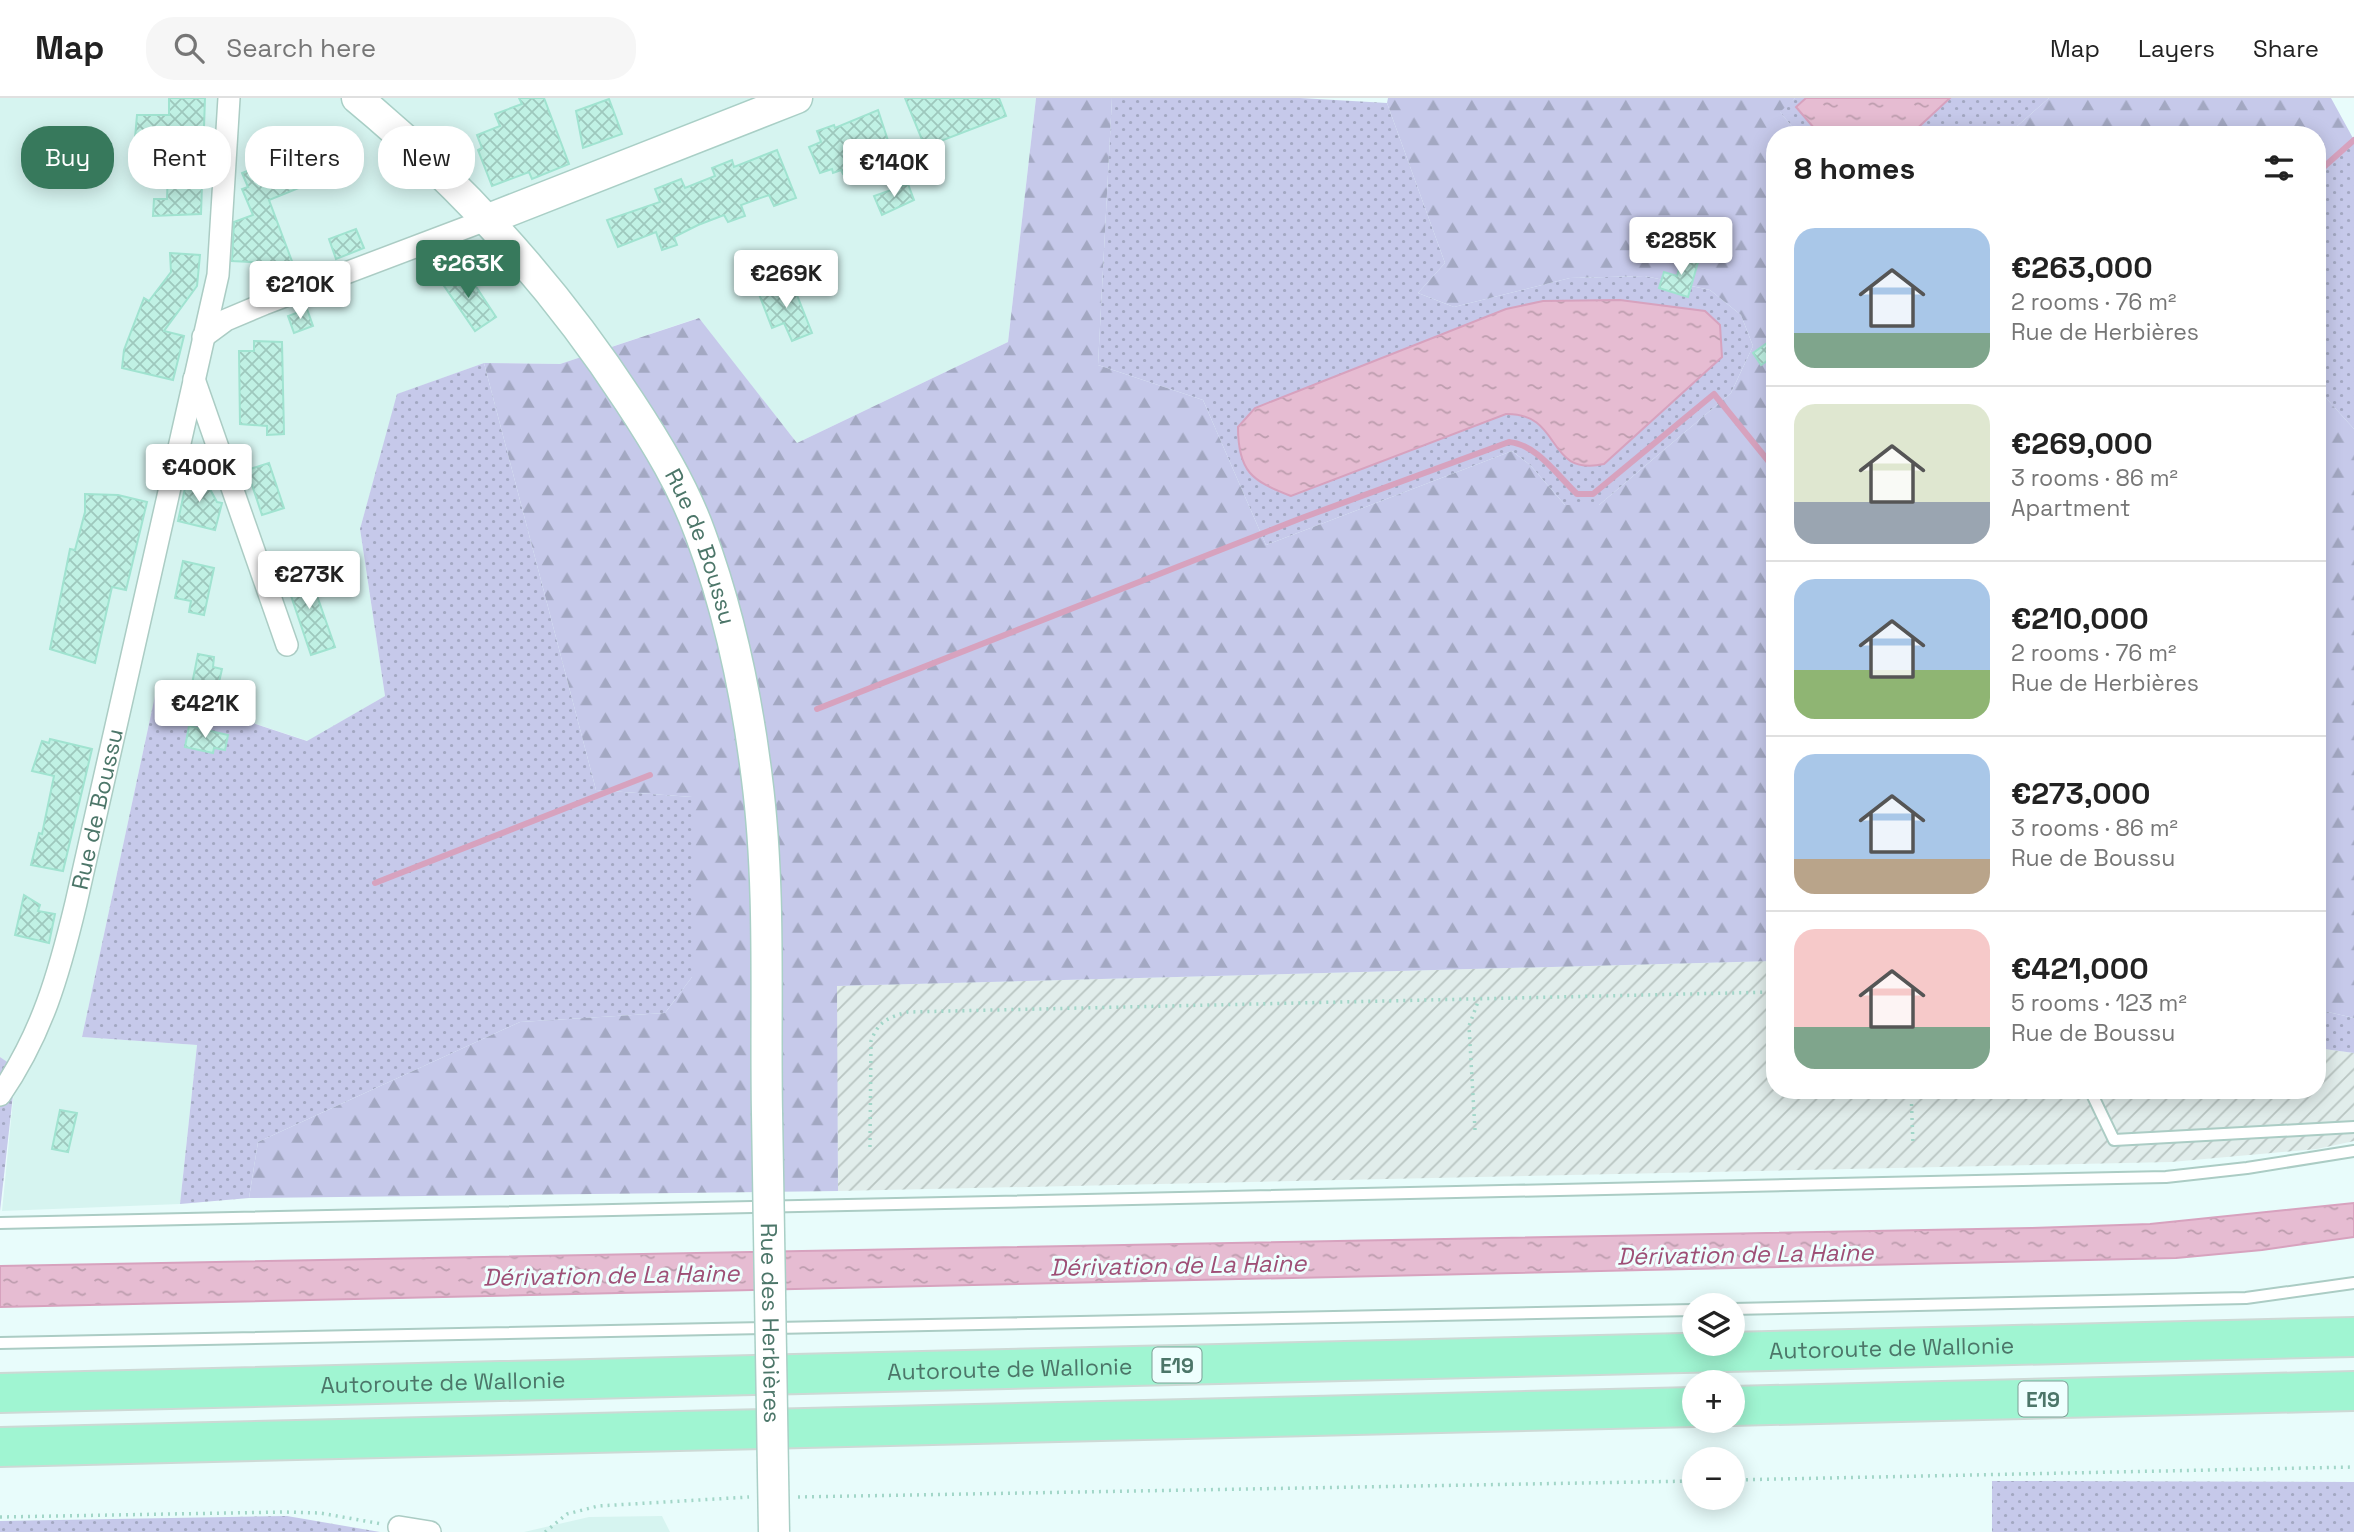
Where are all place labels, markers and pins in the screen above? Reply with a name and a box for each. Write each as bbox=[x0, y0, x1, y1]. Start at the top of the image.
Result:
pin: €140K bbox=[845, 140, 943, 199]
pin: €285K bbox=[1632, 218, 1730, 277]
pin: €263K bbox=[419, 240, 517, 300]
pin: €269K bbox=[737, 250, 835, 310]
pin: €210K bbox=[251, 262, 349, 321]
pin: €400K bbox=[150, 444, 248, 504]
pin: €273K bbox=[260, 552, 358, 611]
pin: €421K bbox=[156, 680, 254, 740]

